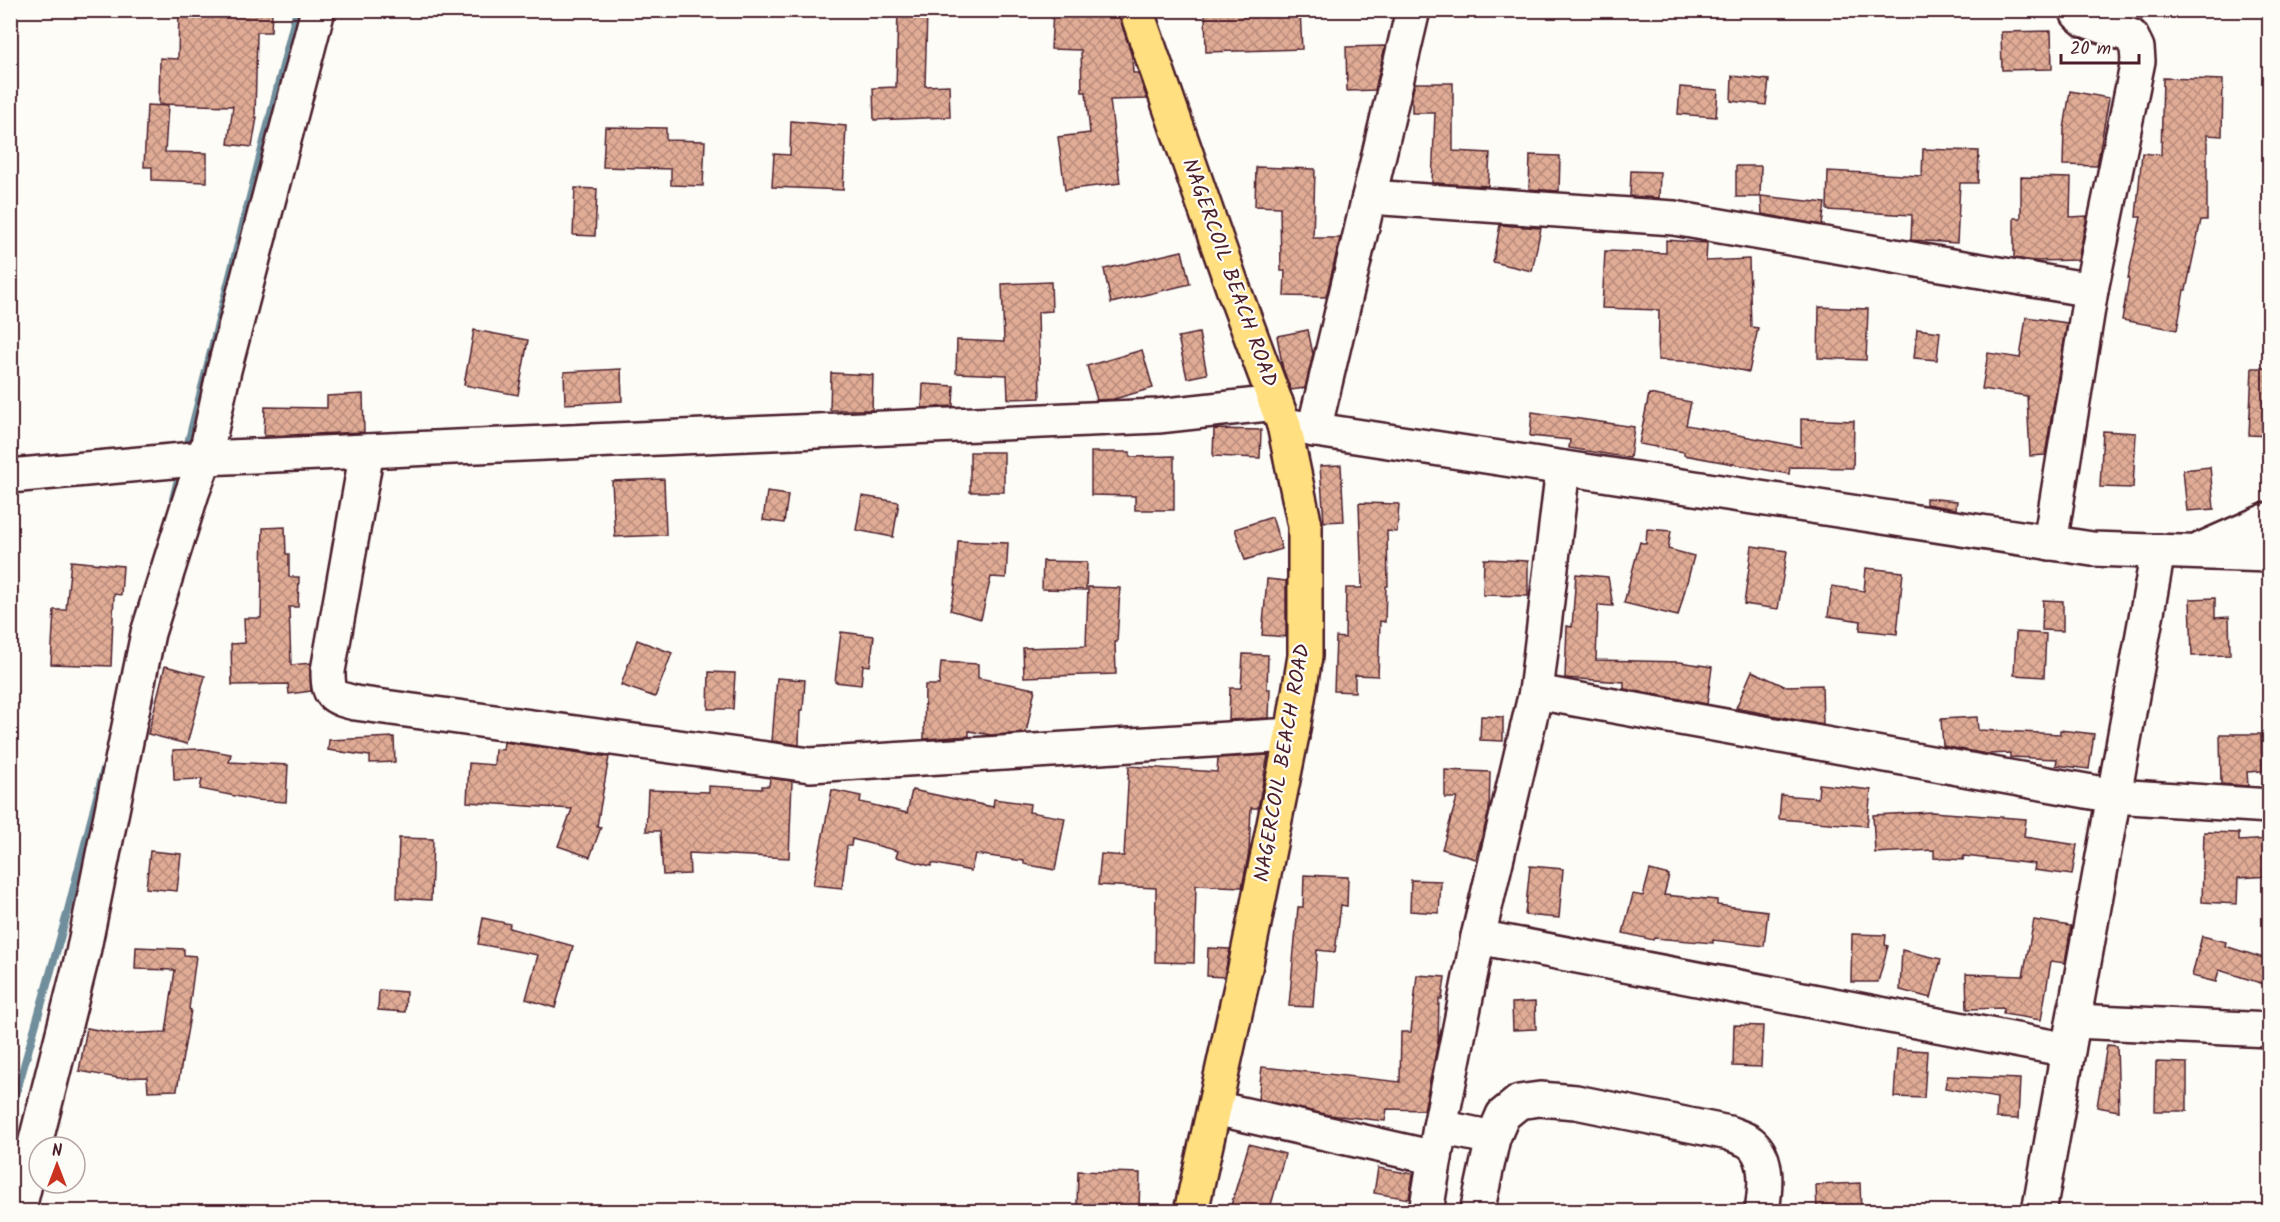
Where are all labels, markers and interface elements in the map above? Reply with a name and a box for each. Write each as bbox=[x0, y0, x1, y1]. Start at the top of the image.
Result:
scale bar bbox=[2061, 27, 2139, 65]
text: 20 m bbox=[2070, 35, 2111, 64]
street label: NAGERCOIL BEACH ROAD bbox=[1172, 154, 1286, 392]
street label: NAGERCOIL BEACH ROAD bbox=[1246, 641, 1320, 885]
north arrow bbox=[27, 1135, 87, 1195]
text: N bbox=[52, 1139, 62, 1164]

